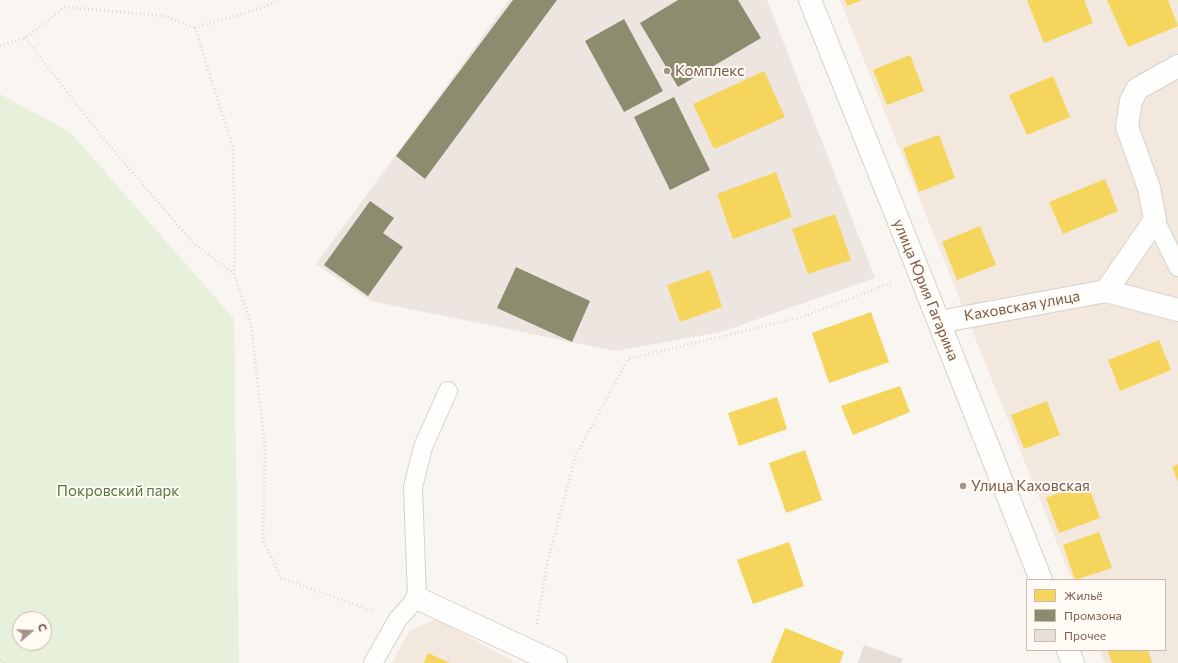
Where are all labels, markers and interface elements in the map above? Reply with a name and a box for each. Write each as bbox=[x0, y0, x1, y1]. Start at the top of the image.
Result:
place label: Комплекс bbox=[675, 62, 744, 80]
marker: Комплекс bbox=[662, 66, 672, 76]
street label: улица Юрия Гагарина bbox=[889, 216, 963, 364]
street label: Каховская улица bbox=[963, 287, 1081, 325]
place label: Улица Каховская bbox=[971, 477, 1090, 495]
marker: Улица Каховская bbox=[958, 481, 968, 491]
park label: Покровский парк bbox=[57, 482, 179, 500]
legend bbox=[1026, 579, 1166, 651]
text: Жильё bbox=[1064, 588, 1103, 602]
text: Промзона bbox=[1064, 608, 1122, 622]
north arrow bbox=[12, 611, 52, 651]
text: С bbox=[36, 622, 50, 633]
text: Прочее bbox=[1064, 628, 1106, 642]

